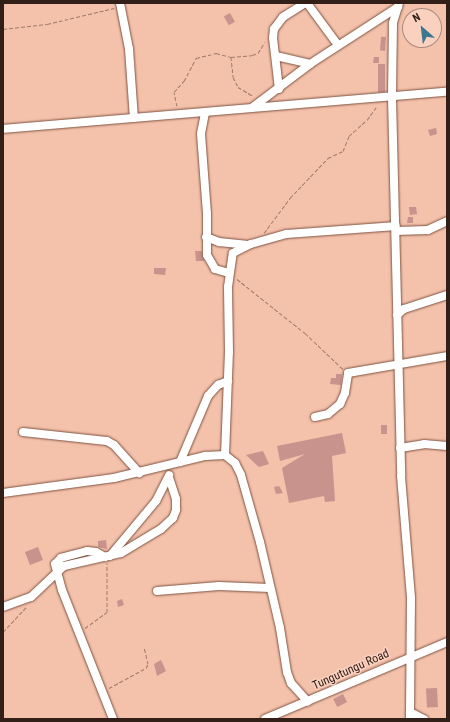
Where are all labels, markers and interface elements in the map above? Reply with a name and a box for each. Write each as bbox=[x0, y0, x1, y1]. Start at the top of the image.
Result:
north arrow bbox=[402, 8, 442, 48]
text: N bbox=[411, 11, 423, 25]
street label: Tungutungu Road bbox=[310, 647, 392, 693]

